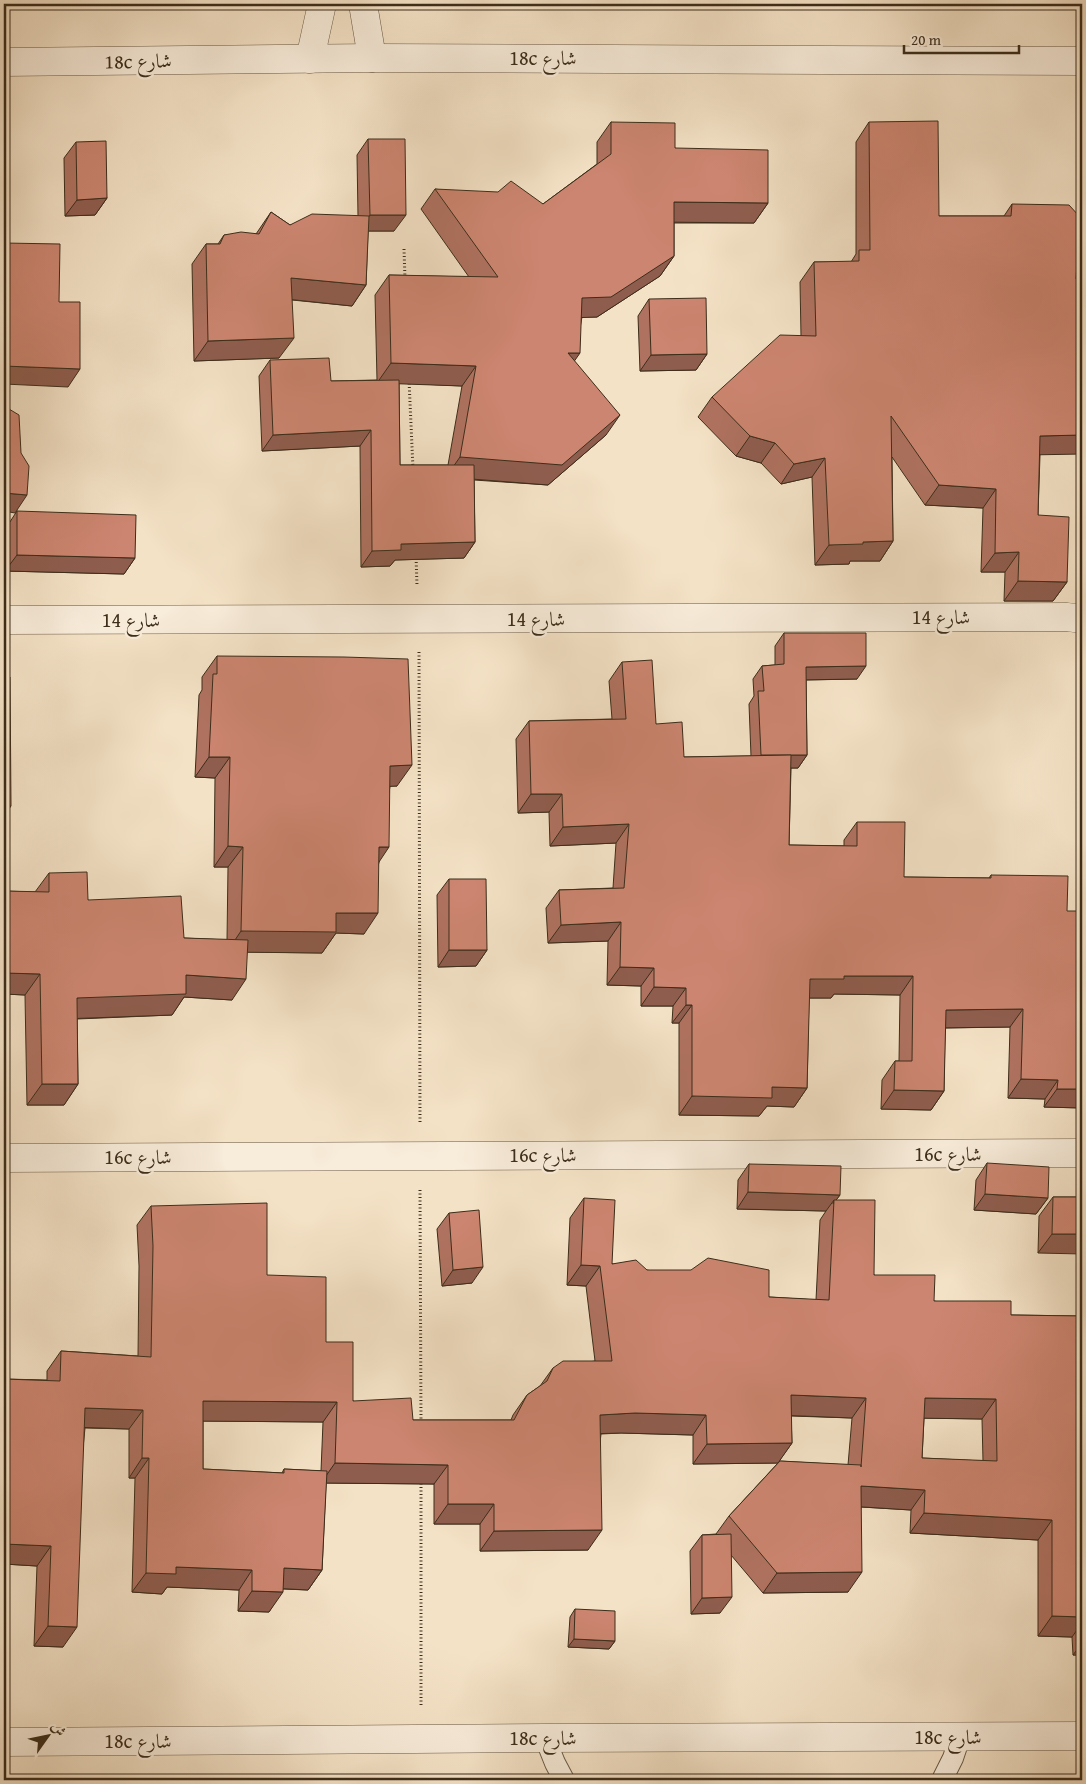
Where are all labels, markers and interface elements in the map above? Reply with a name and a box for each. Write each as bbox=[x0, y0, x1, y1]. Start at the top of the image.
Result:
scale bar bbox=[904, 22, 1018, 54]
text: 20 m bbox=[911, 29, 942, 50]
street label: 18c شارع bbox=[509, 43, 577, 76]
street label: 18c شارع bbox=[104, 45, 172, 80]
street label: شارع 14 bbox=[912, 602, 970, 635]
street label: شارع 14 bbox=[507, 604, 565, 637]
street label: شارع 14 bbox=[102, 605, 160, 638]
street label: 16c شارع bbox=[914, 1139, 982, 1172]
street label: 16c شارع bbox=[509, 1140, 577, 1173]
street label: 16c شارع bbox=[104, 1142, 172, 1175]
north arrow bbox=[22, 1712, 72, 1762]
text: ش bbox=[47, 1718, 71, 1740]
street label: 18c شارع bbox=[914, 1722, 982, 1755]
street label: 18c شارع bbox=[509, 1723, 577, 1756]
street label: 18c شارع bbox=[104, 1726, 172, 1759]

